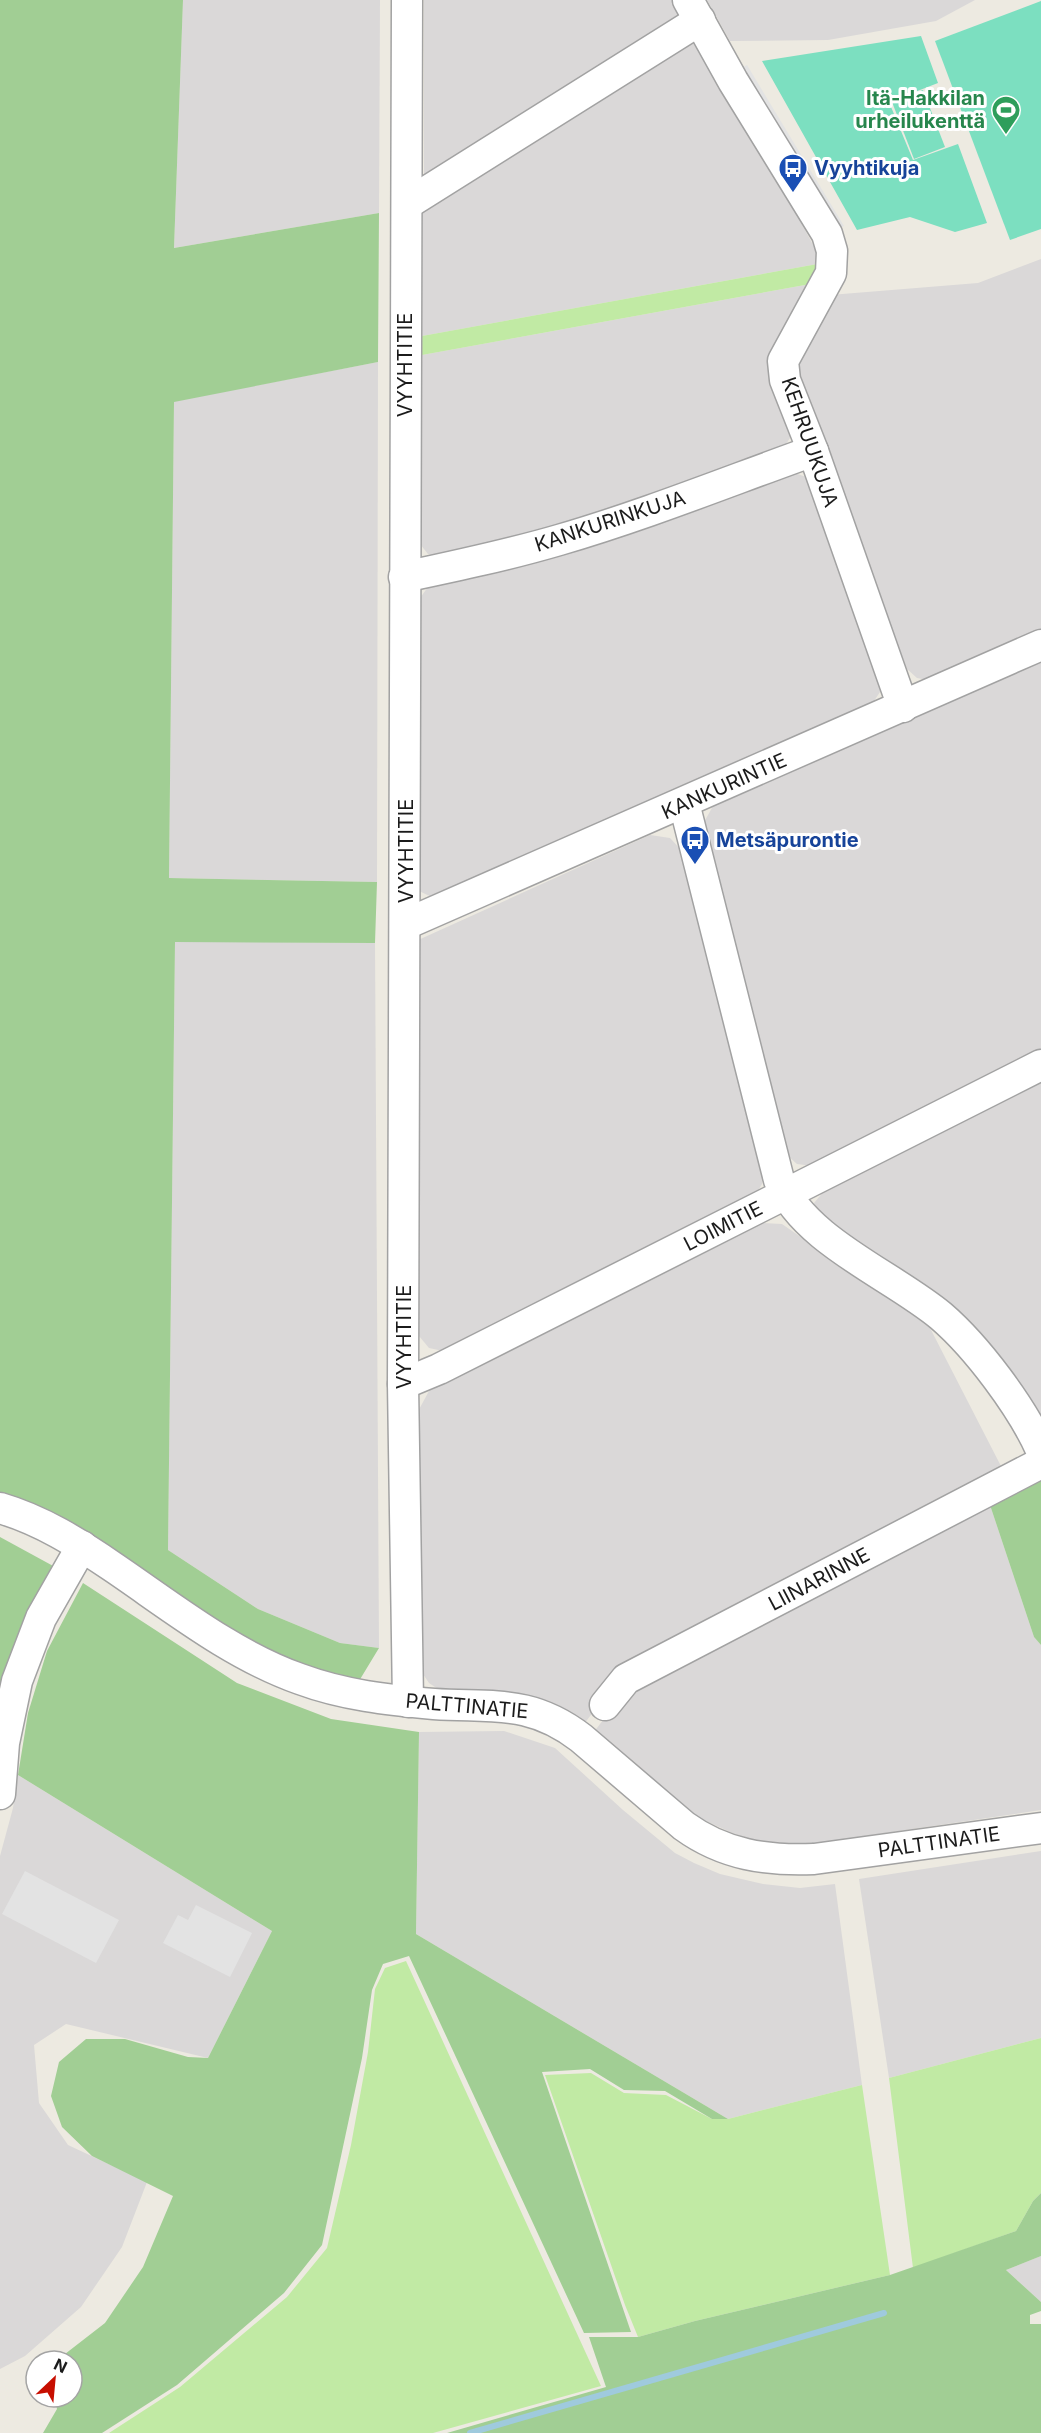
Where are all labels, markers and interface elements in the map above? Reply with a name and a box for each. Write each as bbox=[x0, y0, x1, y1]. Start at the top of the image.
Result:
place label: Itä-Hakkilan urheilukenttä bbox=[855, 86, 985, 133]
sports icon: Itä-Hakkilan urheilukenttä bbox=[990, 94, 1022, 136]
bus stop icon: Vyyhtikuja bbox=[777, 152, 809, 194]
place label: Vyyhtikuja bbox=[814, 156, 919, 180]
street label: VYYHTITIE bbox=[393, 313, 417, 417]
street label: KEHRUUKUJA bbox=[776, 374, 844, 510]
street label: KANKURINKUJA bbox=[532, 485, 689, 557]
street label: KANKURINTIE bbox=[658, 748, 790, 824]
street label: VYYHTITIE bbox=[394, 799, 418, 903]
bus stop icon: Metsäpurontie bbox=[679, 824, 711, 866]
place label: Metsäpurontie bbox=[716, 828, 859, 852]
street label: LOIMITIE bbox=[680, 1196, 766, 1256]
street label: VYYHTITIE bbox=[392, 1285, 416, 1389]
street label: LIINARINNE bbox=[764, 1542, 874, 1616]
street label: PALTTINATIE bbox=[405, 1689, 529, 1723]
street label: PALTTINATIE bbox=[876, 1822, 1002, 1862]
north arrow bbox=[24, 2349, 84, 2409]
text: N bbox=[51, 2354, 70, 2377]

